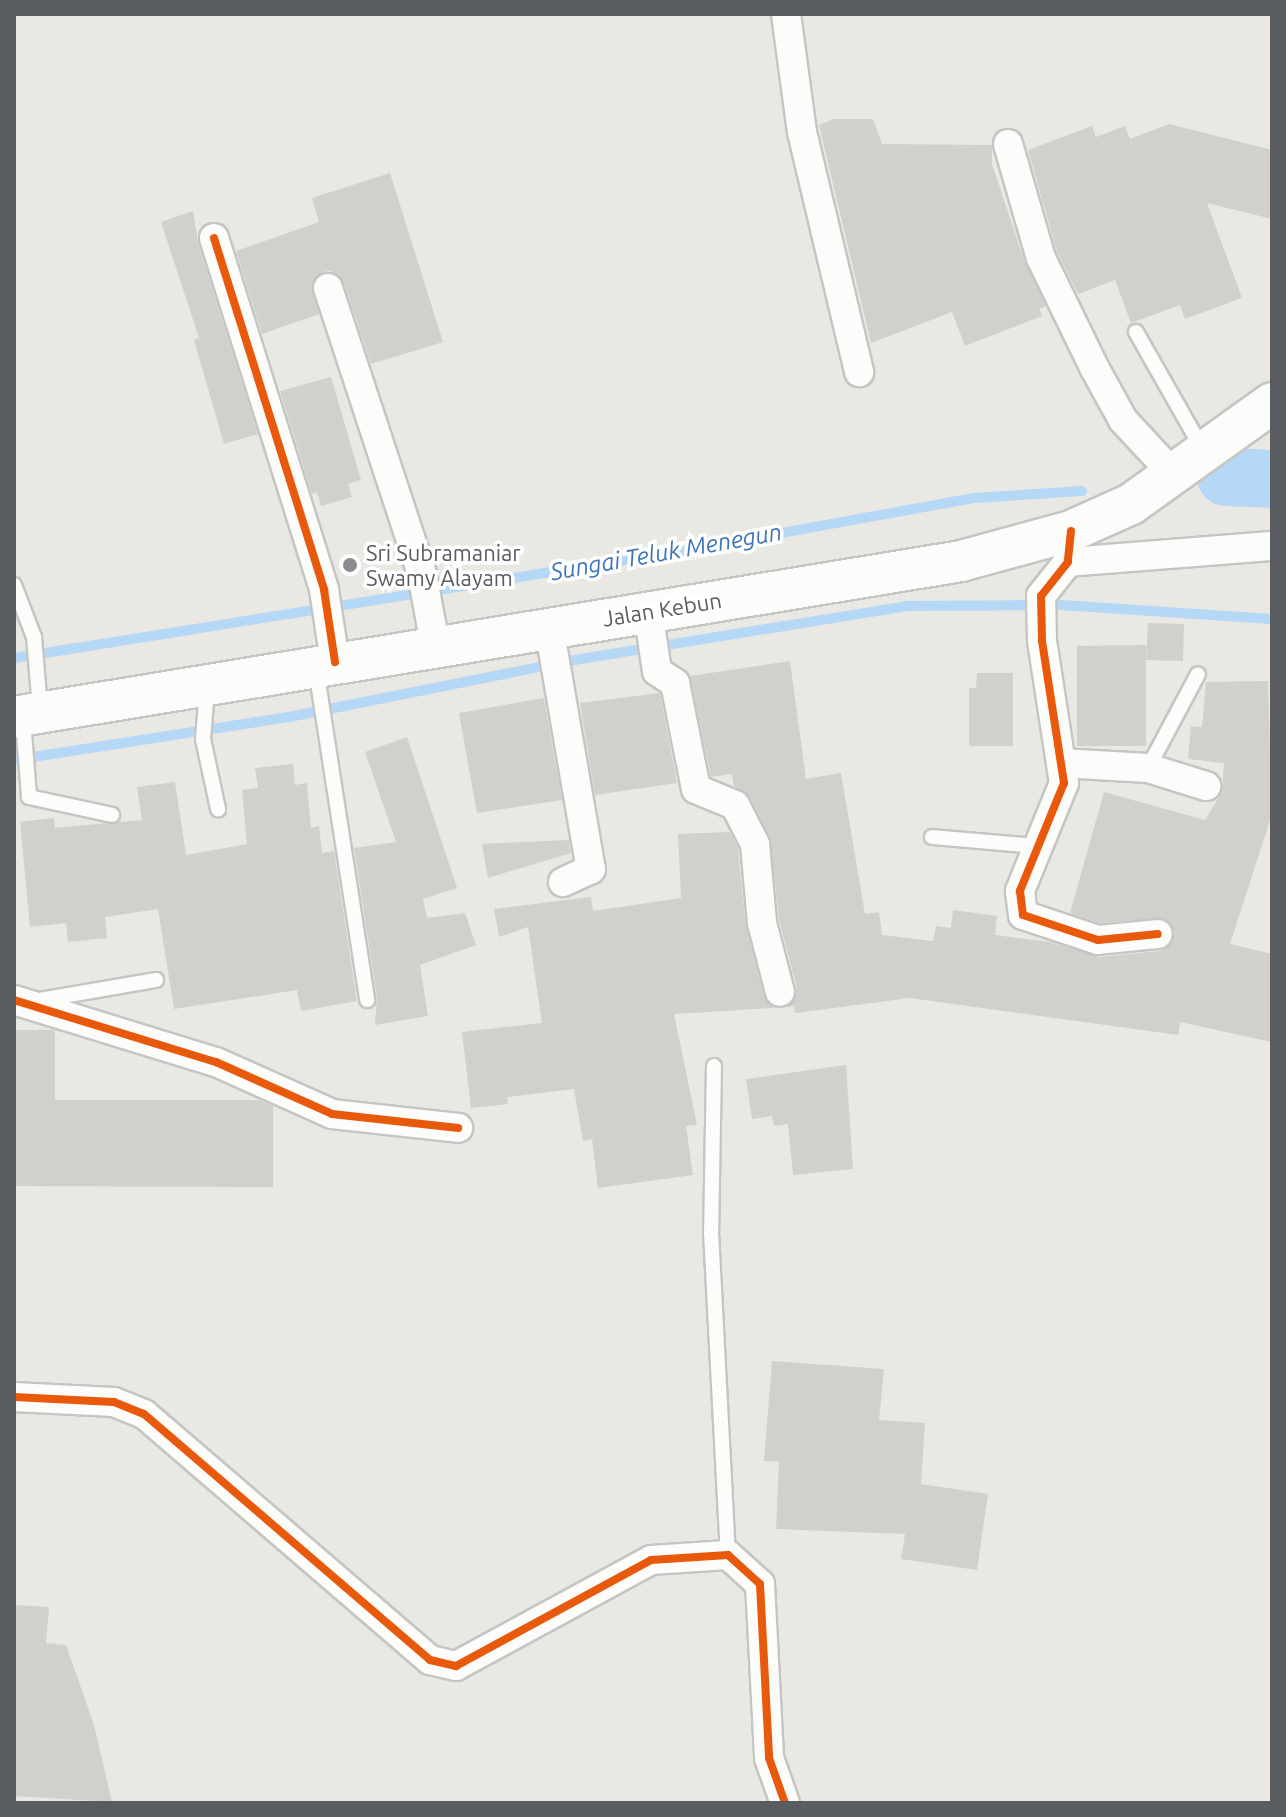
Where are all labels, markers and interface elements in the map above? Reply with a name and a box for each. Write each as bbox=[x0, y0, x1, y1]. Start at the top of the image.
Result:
water label: Sungai Teluk Menegun bbox=[548, 517, 784, 587]
place label: Sri Subramaniar Swamy Alayam bbox=[366, 539, 521, 590]
marker: Sri Subramaniar Swamy Alayam bbox=[341, 556, 359, 574]
street label: Jalan Kebun bbox=[601, 587, 723, 631]

